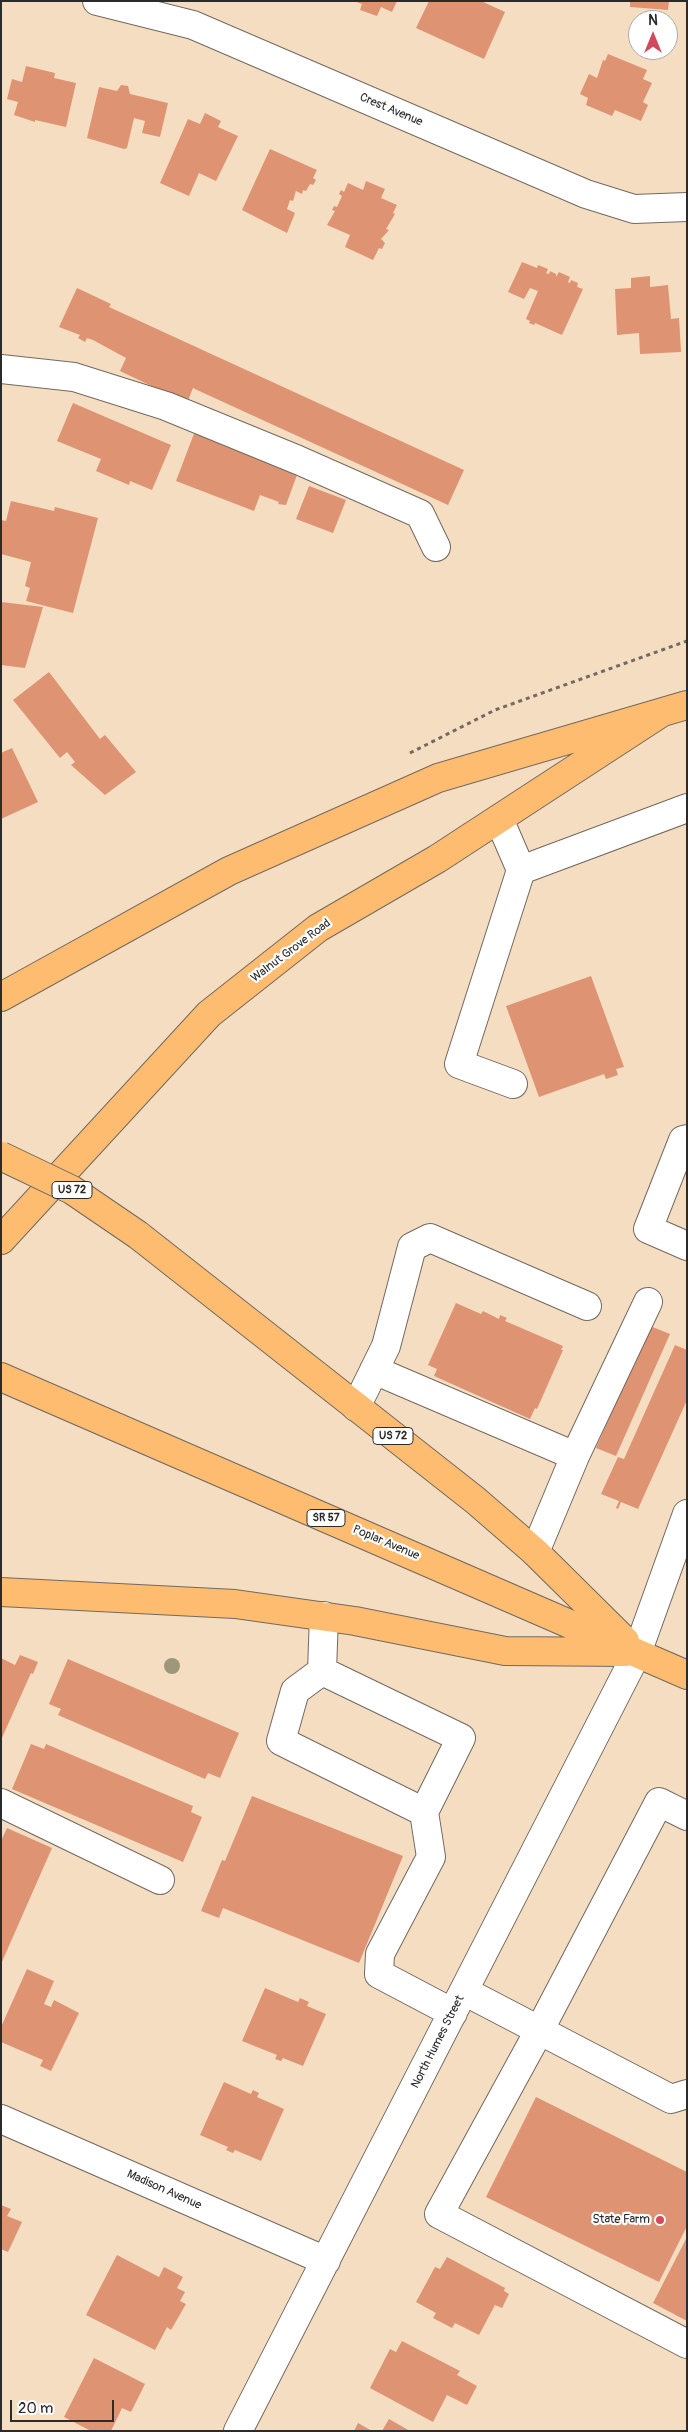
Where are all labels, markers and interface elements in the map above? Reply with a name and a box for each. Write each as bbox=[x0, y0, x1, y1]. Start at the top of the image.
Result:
north arrow bbox=[628, 10, 678, 60]
text: N bbox=[648, 12, 658, 29]
street label: Crest Avenue bbox=[357, 90, 425, 130]
street label: Walnut Grove Road bbox=[248, 916, 334, 986]
road number: US 72 bbox=[52, 1182, 92, 1198]
road number: US 72 bbox=[373, 1428, 413, 1444]
road number: SR 57 bbox=[307, 1510, 345, 1526]
street label: Poplar Avenue bbox=[350, 1522, 422, 1564]
street label: North Humes Street bbox=[408, 1993, 468, 2091]
street label: Madison Avenue bbox=[124, 2167, 204, 2213]
place label: State Farm bbox=[593, 2213, 650, 2227]
marker: State Farm bbox=[654, 2214, 666, 2226]
scale bar bbox=[12, 2390, 116, 2422]
text: 20 m bbox=[18, 2399, 53, 2418]

